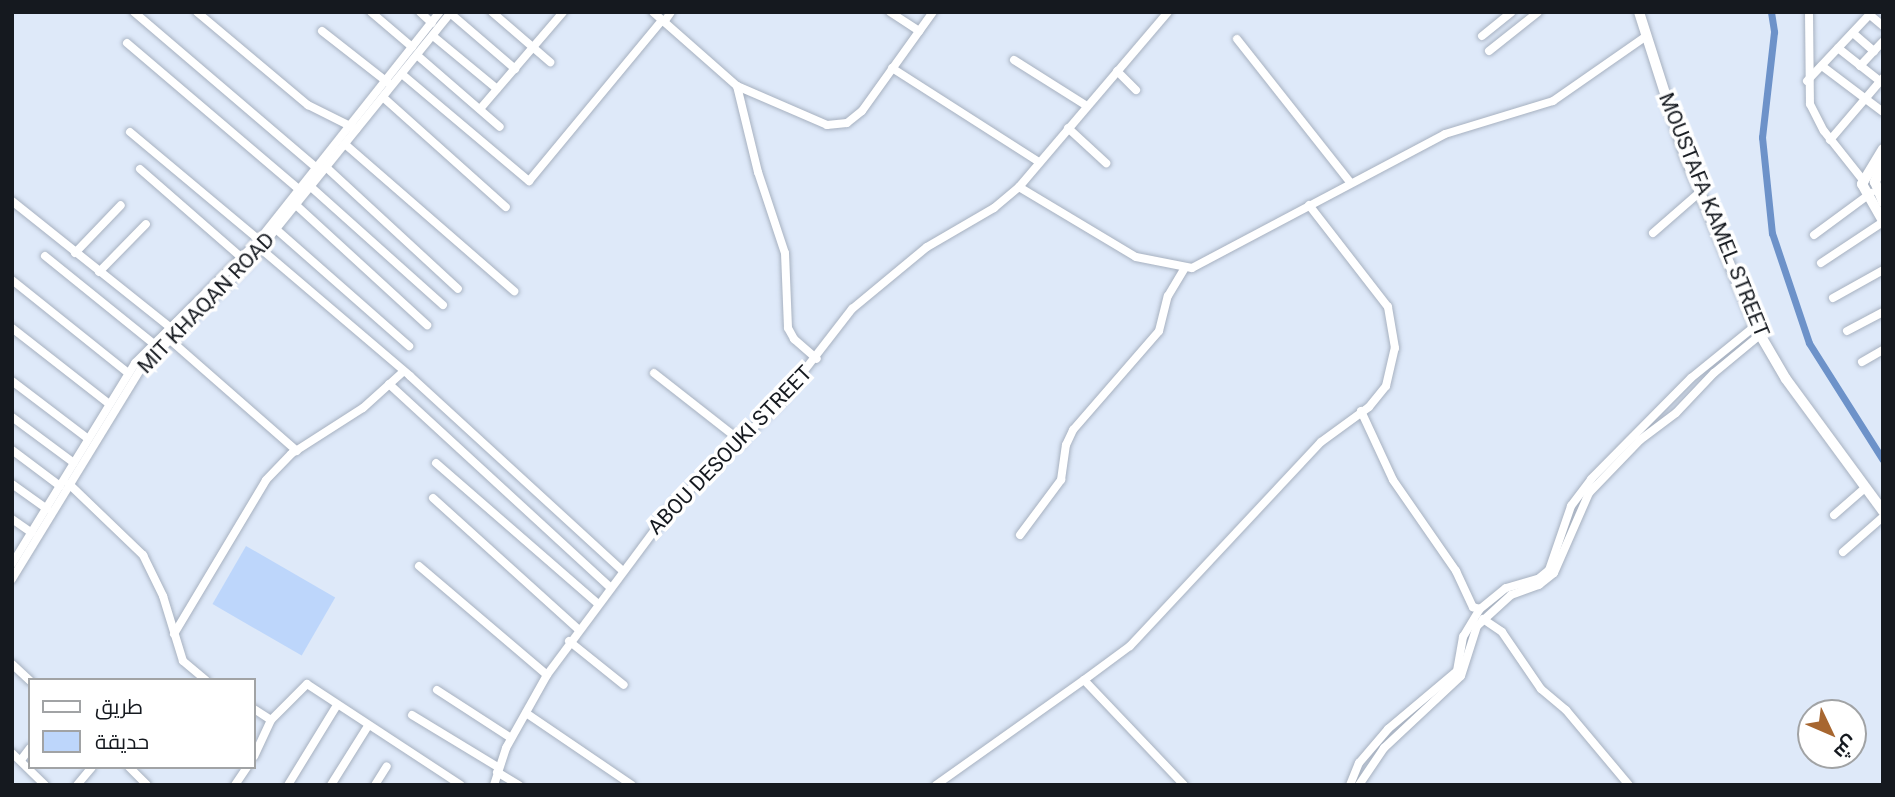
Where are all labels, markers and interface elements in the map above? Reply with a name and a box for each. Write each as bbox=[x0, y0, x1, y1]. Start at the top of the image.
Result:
street label: MOUSTAFA KAMEL STREET bbox=[1653, 89, 1775, 341]
street label: MIT KHAQAN ROAD bbox=[132, 227, 280, 379]
street label: ABOU DESOUKI STREET bbox=[643, 360, 817, 540]
legend bbox=[28, 678, 256, 769]
text: طريق bbox=[95, 695, 143, 719]
north arrow bbox=[1797, 699, 1867, 769]
text: حديقة bbox=[95, 730, 149, 754]
text: ش bbox=[1829, 731, 1863, 764]

